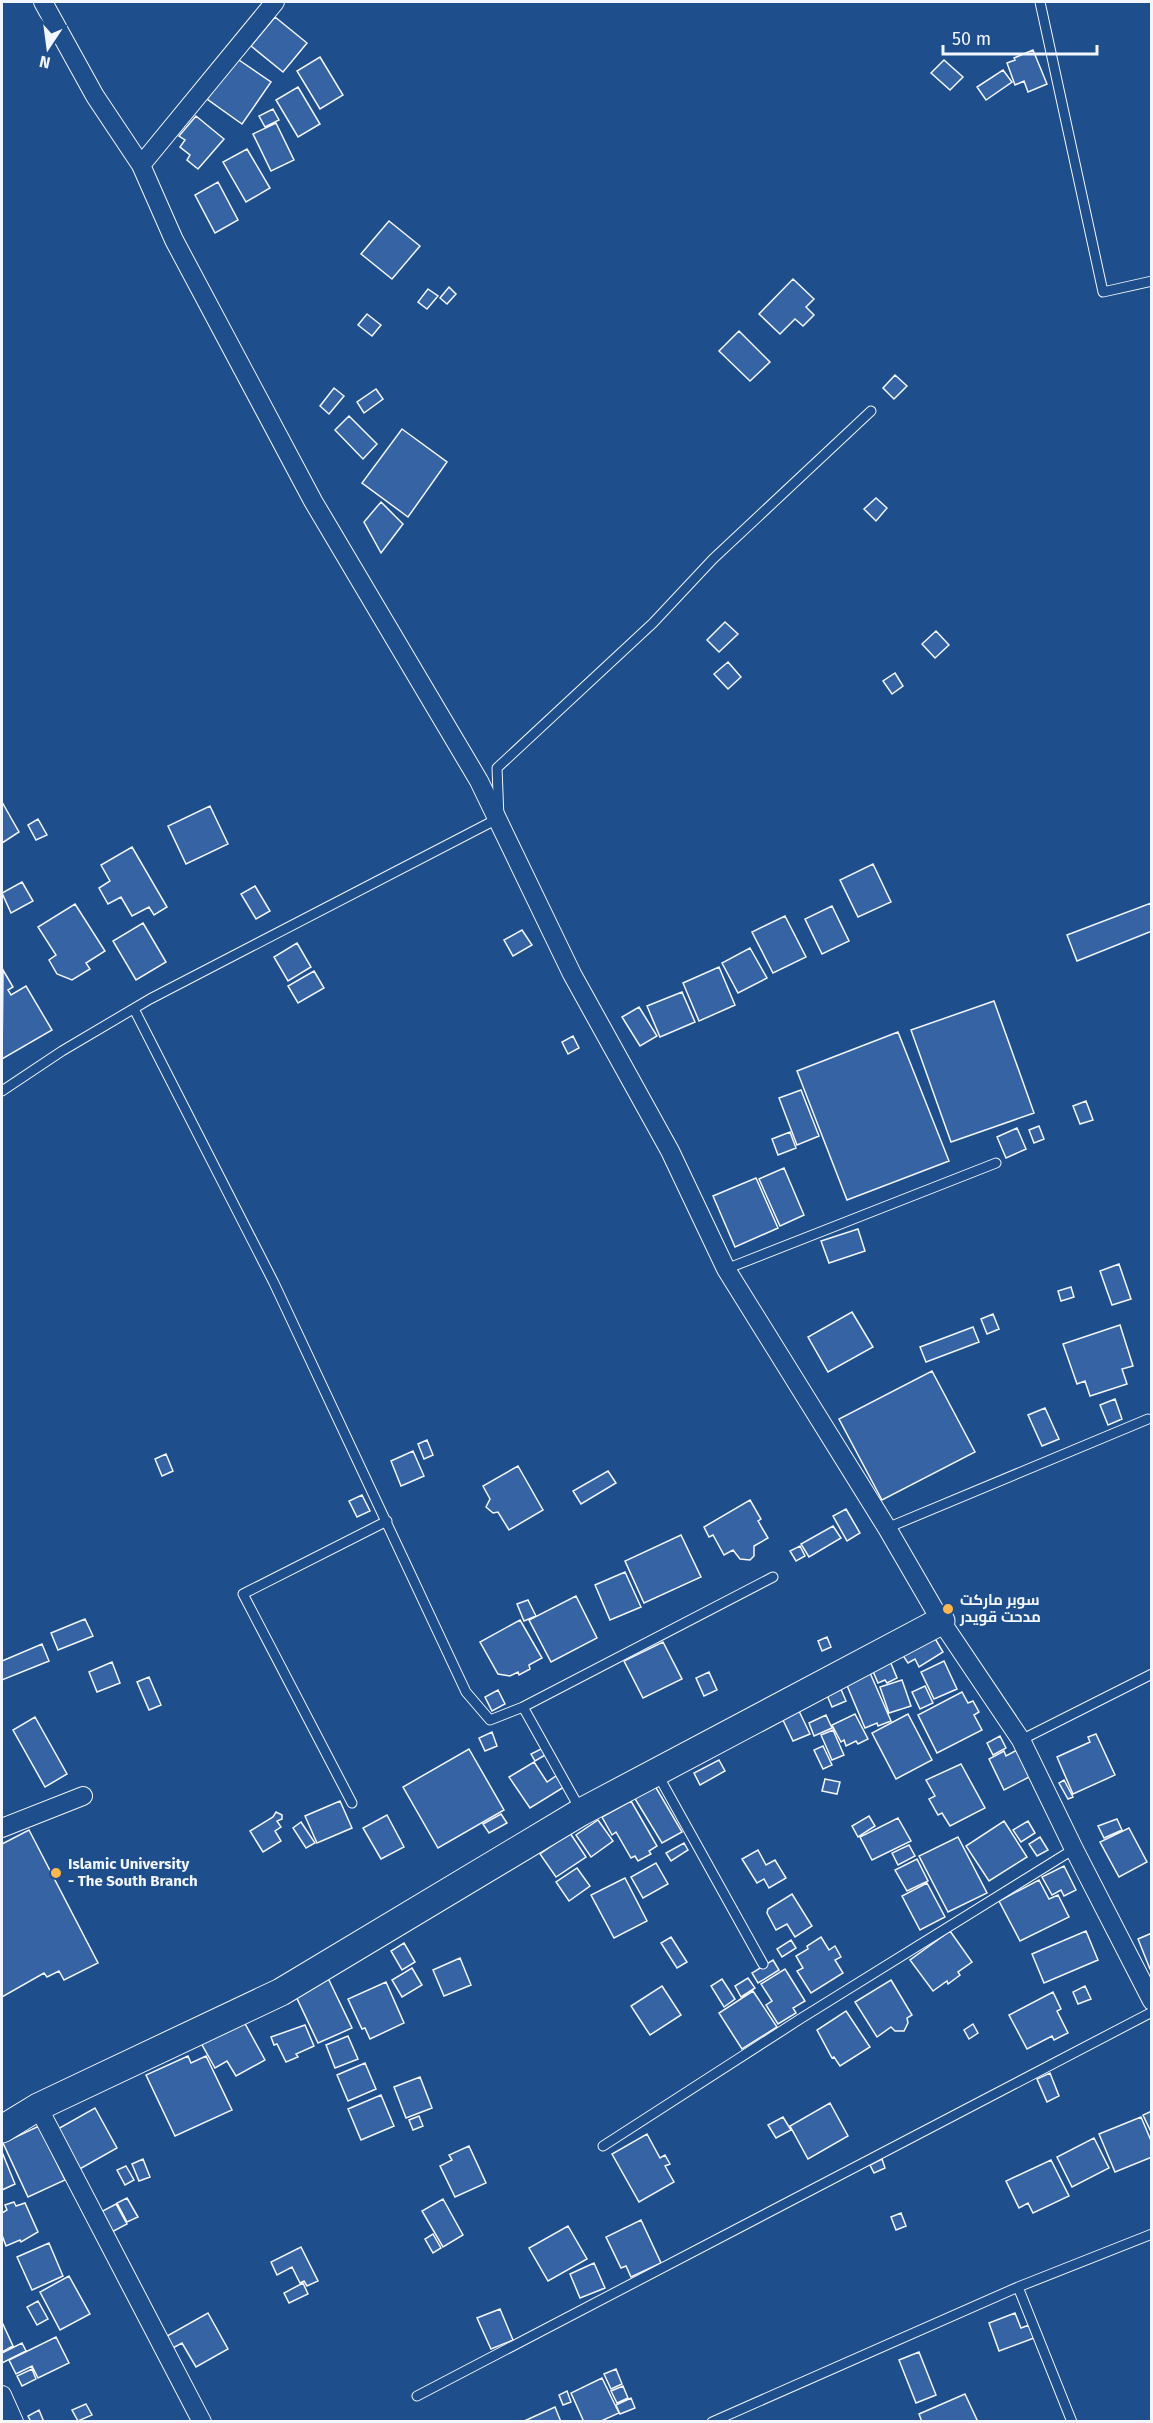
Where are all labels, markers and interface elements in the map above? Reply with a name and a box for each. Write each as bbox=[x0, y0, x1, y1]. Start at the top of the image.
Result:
north arrow bbox=[18, 18, 78, 78]
scale bar bbox=[943, 18, 1098, 56]
text: 50 m bbox=[952, 28, 991, 50]
text: N bbox=[37, 52, 52, 73]
place label: سوبر ماركت مدحت قويدر bbox=[959, 1591, 1041, 1626]
marker: سوبر ماركت مدحت قويدر bbox=[941, 1602, 955, 1616]
place label: Islamic University - The South Branch bbox=[68, 1855, 198, 1890]
marker: Islamic University - The South Branch bbox=[49, 1866, 63, 1880]

